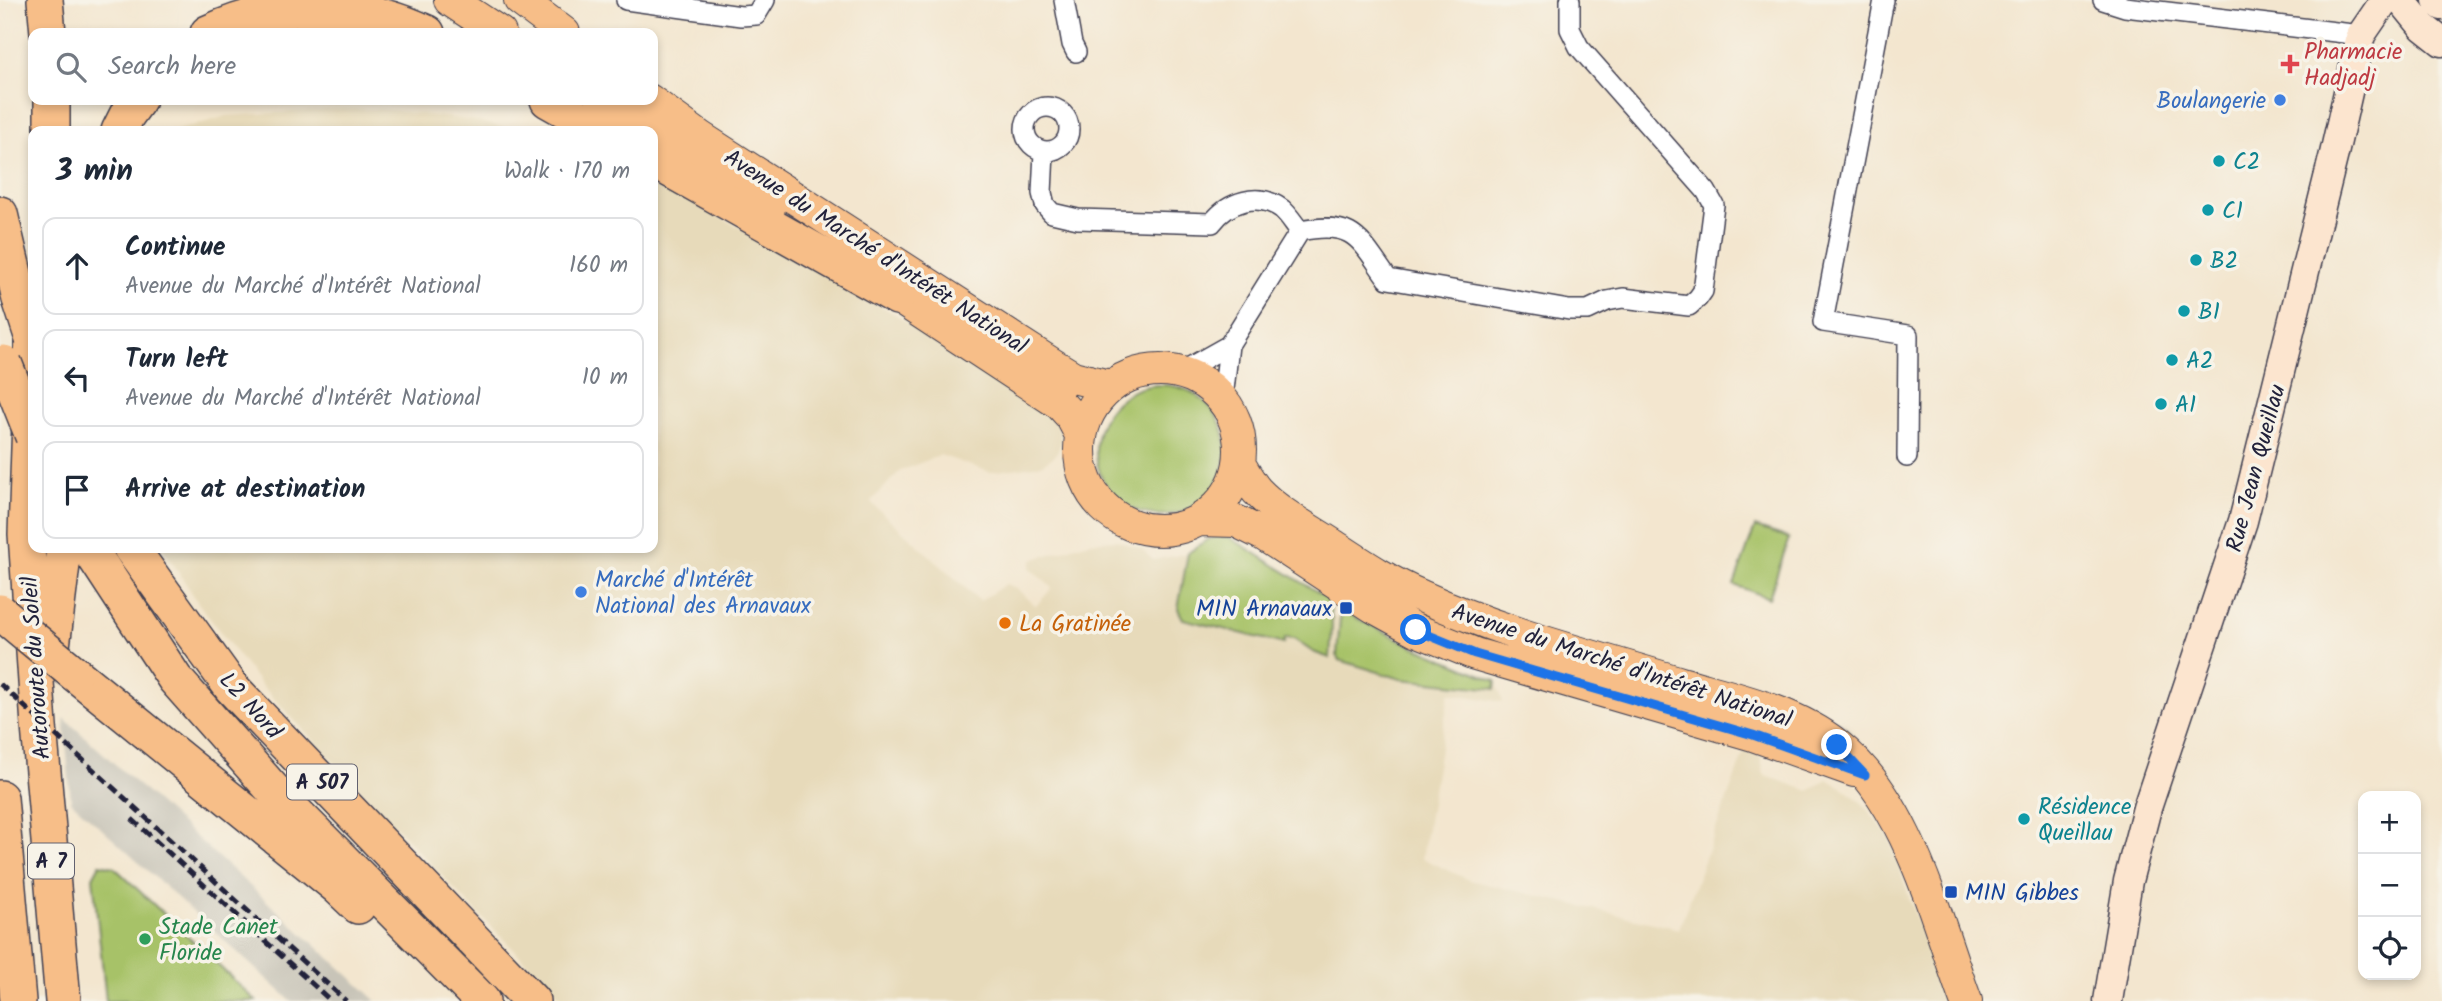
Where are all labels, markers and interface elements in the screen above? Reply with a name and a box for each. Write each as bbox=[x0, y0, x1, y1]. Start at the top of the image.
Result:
search box bbox=[28, 28, 658, 105]
place label: Pharmacie Hadjadj bbox=[2304, 35, 2402, 97]
text: Search here bbox=[108, 46, 236, 88]
icon: search bbox=[52, 48, 90, 86]
marker: Pharmacie Hadjadj bbox=[2282, 56, 2298, 72]
place label: Boulangerie bbox=[2156, 84, 2266, 120]
marker: Boulangerie bbox=[2272, 92, 2288, 108]
street label: Avenue du Marché d'Intérêt National bbox=[716, 141, 1034, 365]
place label: C2 bbox=[2233, 145, 2260, 181]
text: 3 min bbox=[56, 148, 133, 196]
marker: C2 bbox=[2211, 153, 2227, 169]
text: Walk · 170 m bbox=[504, 154, 630, 190]
place label: C1 bbox=[2222, 194, 2243, 230]
marker: C1 bbox=[2200, 202, 2216, 218]
text: Continue bbox=[125, 227, 226, 269]
place label: B2 bbox=[2210, 244, 2238, 280]
icon: ahead bbox=[58, 247, 96, 285]
text: 160 m bbox=[569, 248, 628, 284]
marker: B2 bbox=[2188, 252, 2204, 268]
text: Avenue du Marché d'Intérêt National bbox=[125, 269, 481, 305]
place label: B1 bbox=[2198, 295, 2220, 331]
marker: B1 bbox=[2176, 303, 2192, 319]
text: Turn left bbox=[125, 339, 228, 381]
place label: A2 bbox=[2186, 344, 2213, 380]
marker: A2 bbox=[2164, 352, 2180, 368]
icon: left bbox=[58, 359, 96, 397]
text: 10 m bbox=[582, 360, 628, 396]
text: Avenue du Marché d'Intérêt National bbox=[125, 381, 481, 417]
street label: Rue Jean Queillau bbox=[2217, 381, 2297, 556]
place label: A1 bbox=[2175, 388, 2196, 424]
marker: A1 bbox=[2153, 396, 2169, 412]
text: Arrive at destination bbox=[125, 469, 365, 511]
icon: arrive bbox=[58, 471, 96, 509]
place label: Marché d'Intérêt National des Arnavaux bbox=[595, 563, 812, 625]
street label: Autoroute du Soleil bbox=[13, 575, 61, 761]
marker: Marché d'Intérêt National des Arnavaux bbox=[573, 584, 589, 600]
place label: MIN Arnavaux bbox=[1196, 592, 1333, 628]
street label: Avenue du Marché d'Intérêt National bbox=[1447, 595, 1797, 739]
marker: MIN Arnavaux bbox=[1338, 600, 1354, 616]
place label: La Gratinée bbox=[1019, 607, 1131, 643]
route start bbox=[1400, 614, 1431, 645]
marker: La Gratinée bbox=[997, 615, 1013, 631]
street label: L2 Nord bbox=[209, 664, 290, 749]
route end bbox=[1821, 729, 1852, 760]
road number: A 507 bbox=[287, 764, 357, 800]
place label: Résidence Queillau bbox=[2038, 790, 2131, 852]
map controls bbox=[2358, 791, 2421, 980]
button: + bbox=[2358, 791, 2421, 854]
marker: Résidence Queillau bbox=[2016, 811, 2032, 827]
road number: A 7 bbox=[28, 844, 74, 878]
button: − bbox=[2358, 854, 2421, 917]
place label: MIN Gibbes bbox=[1965, 876, 2079, 912]
marker: MIN Gibbes bbox=[1943, 884, 1959, 900]
place label: Stade Canet Floride bbox=[159, 910, 279, 972]
button: locate bbox=[2358, 917, 2421, 980]
marker: Stade Canet Floride bbox=[137, 931, 153, 947]

